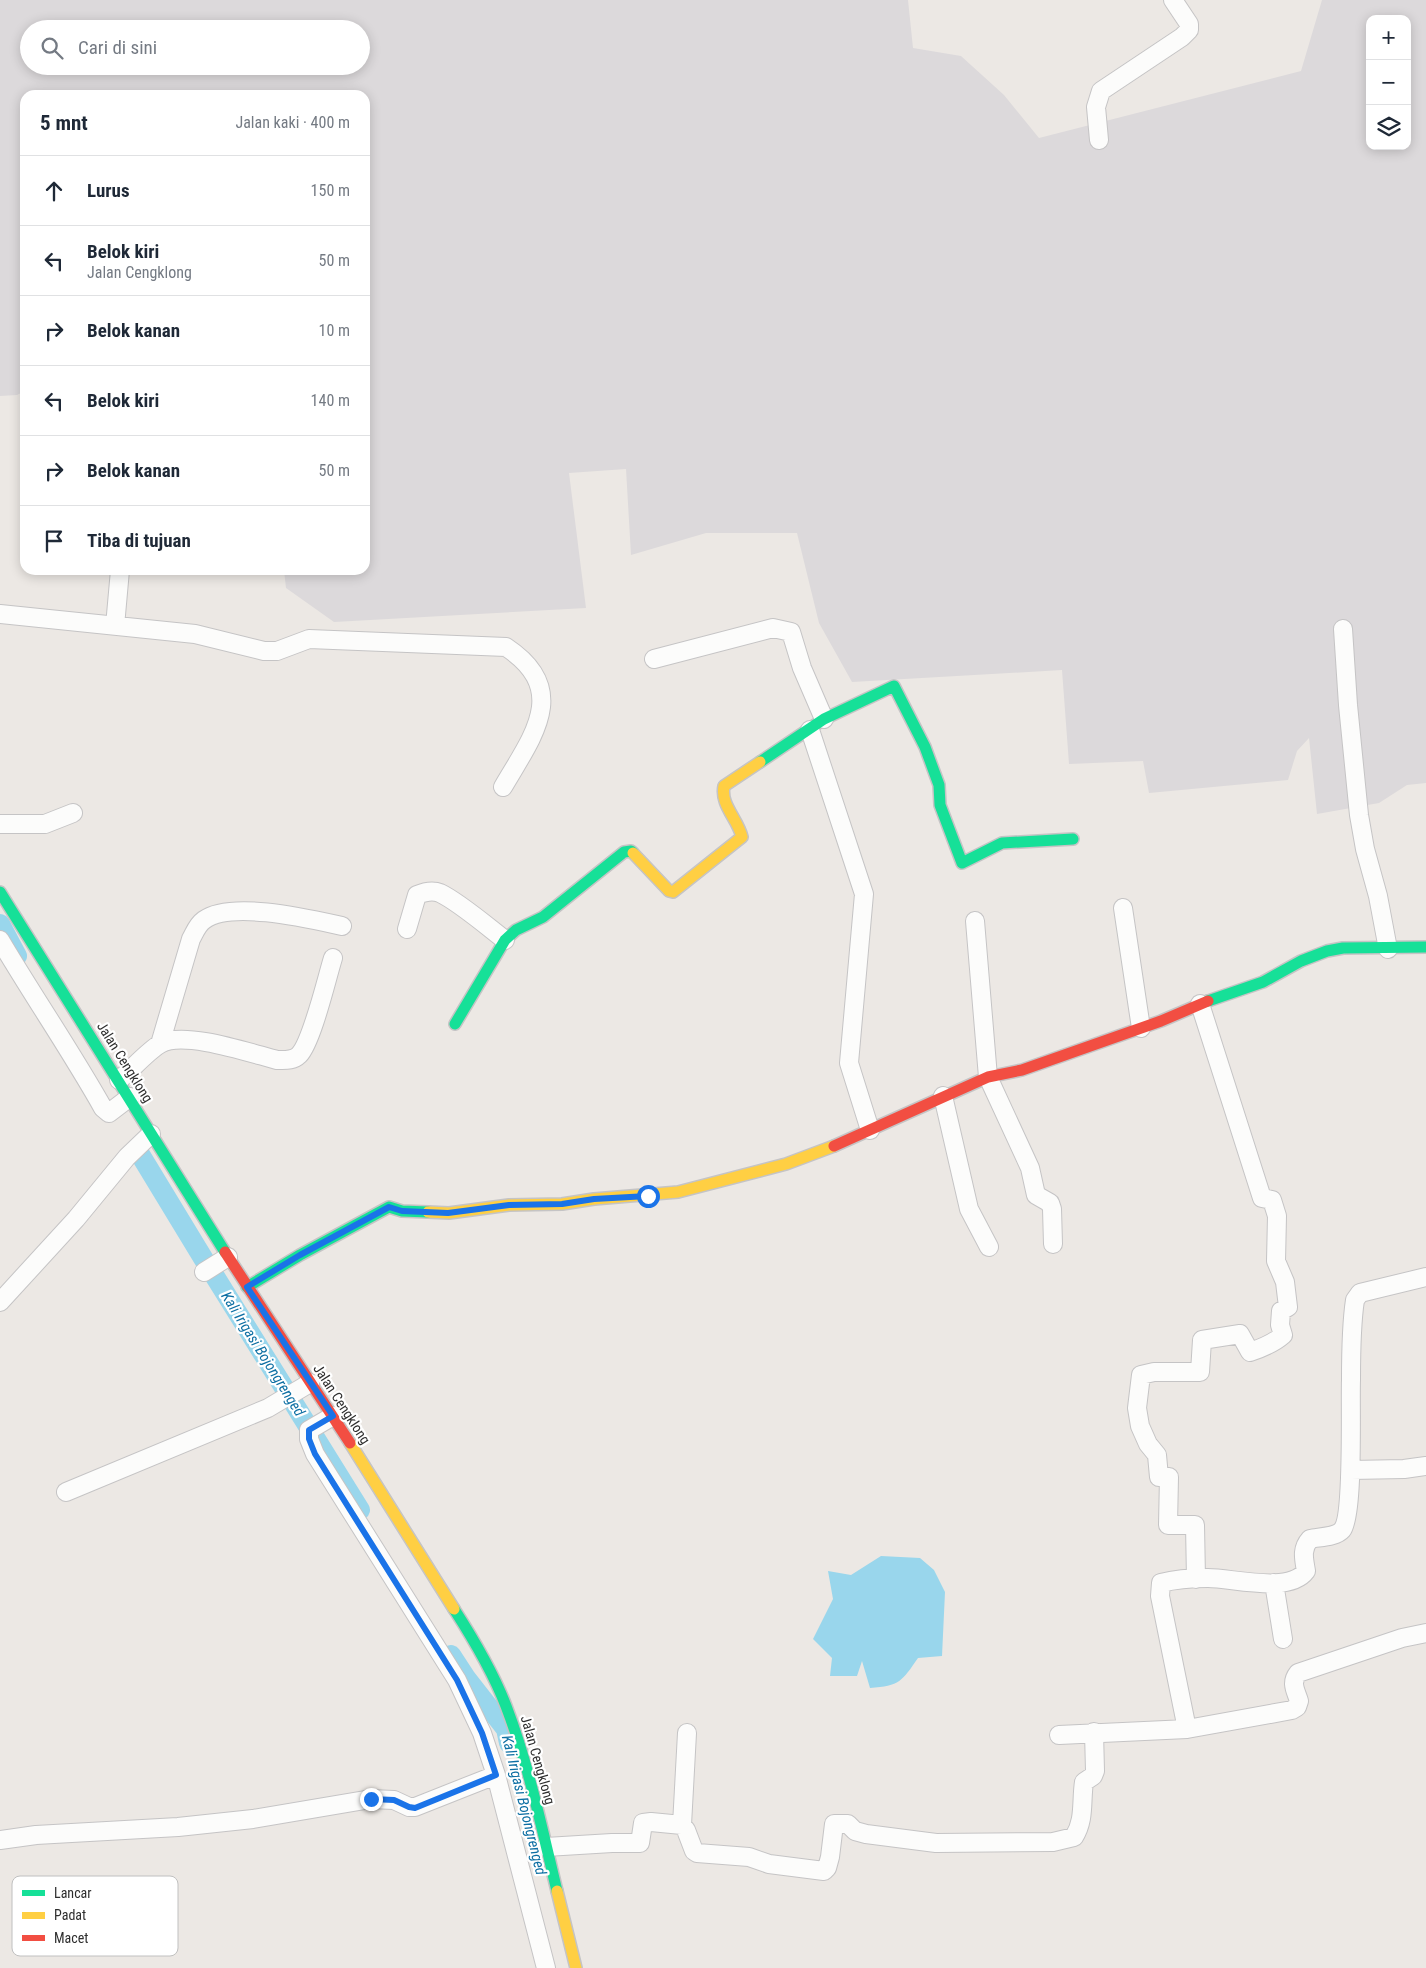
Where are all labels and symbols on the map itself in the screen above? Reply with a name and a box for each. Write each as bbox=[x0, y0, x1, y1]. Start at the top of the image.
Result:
street label: Jalan Cengklong bbox=[94, 1019, 156, 1105]
route start bbox=[637, 1185, 660, 1208]
water label: Kali Irigasi Bojongrenged bbox=[217, 1288, 309, 1420]
street label: Jalan Cengklong bbox=[310, 1361, 374, 1447]
street label: Jalan Cengklong bbox=[518, 1714, 558, 1806]
water label: Kali Irigasi Bojongrenged bbox=[498, 1733, 550, 1877]
route end bbox=[360, 1788, 383, 1811]
legend bbox=[12, 1876, 178, 1956]
text: Lancar bbox=[54, 1885, 92, 1901]
text: Padat bbox=[54, 1907, 86, 1923]
text: Macet bbox=[54, 1930, 88, 1946]

